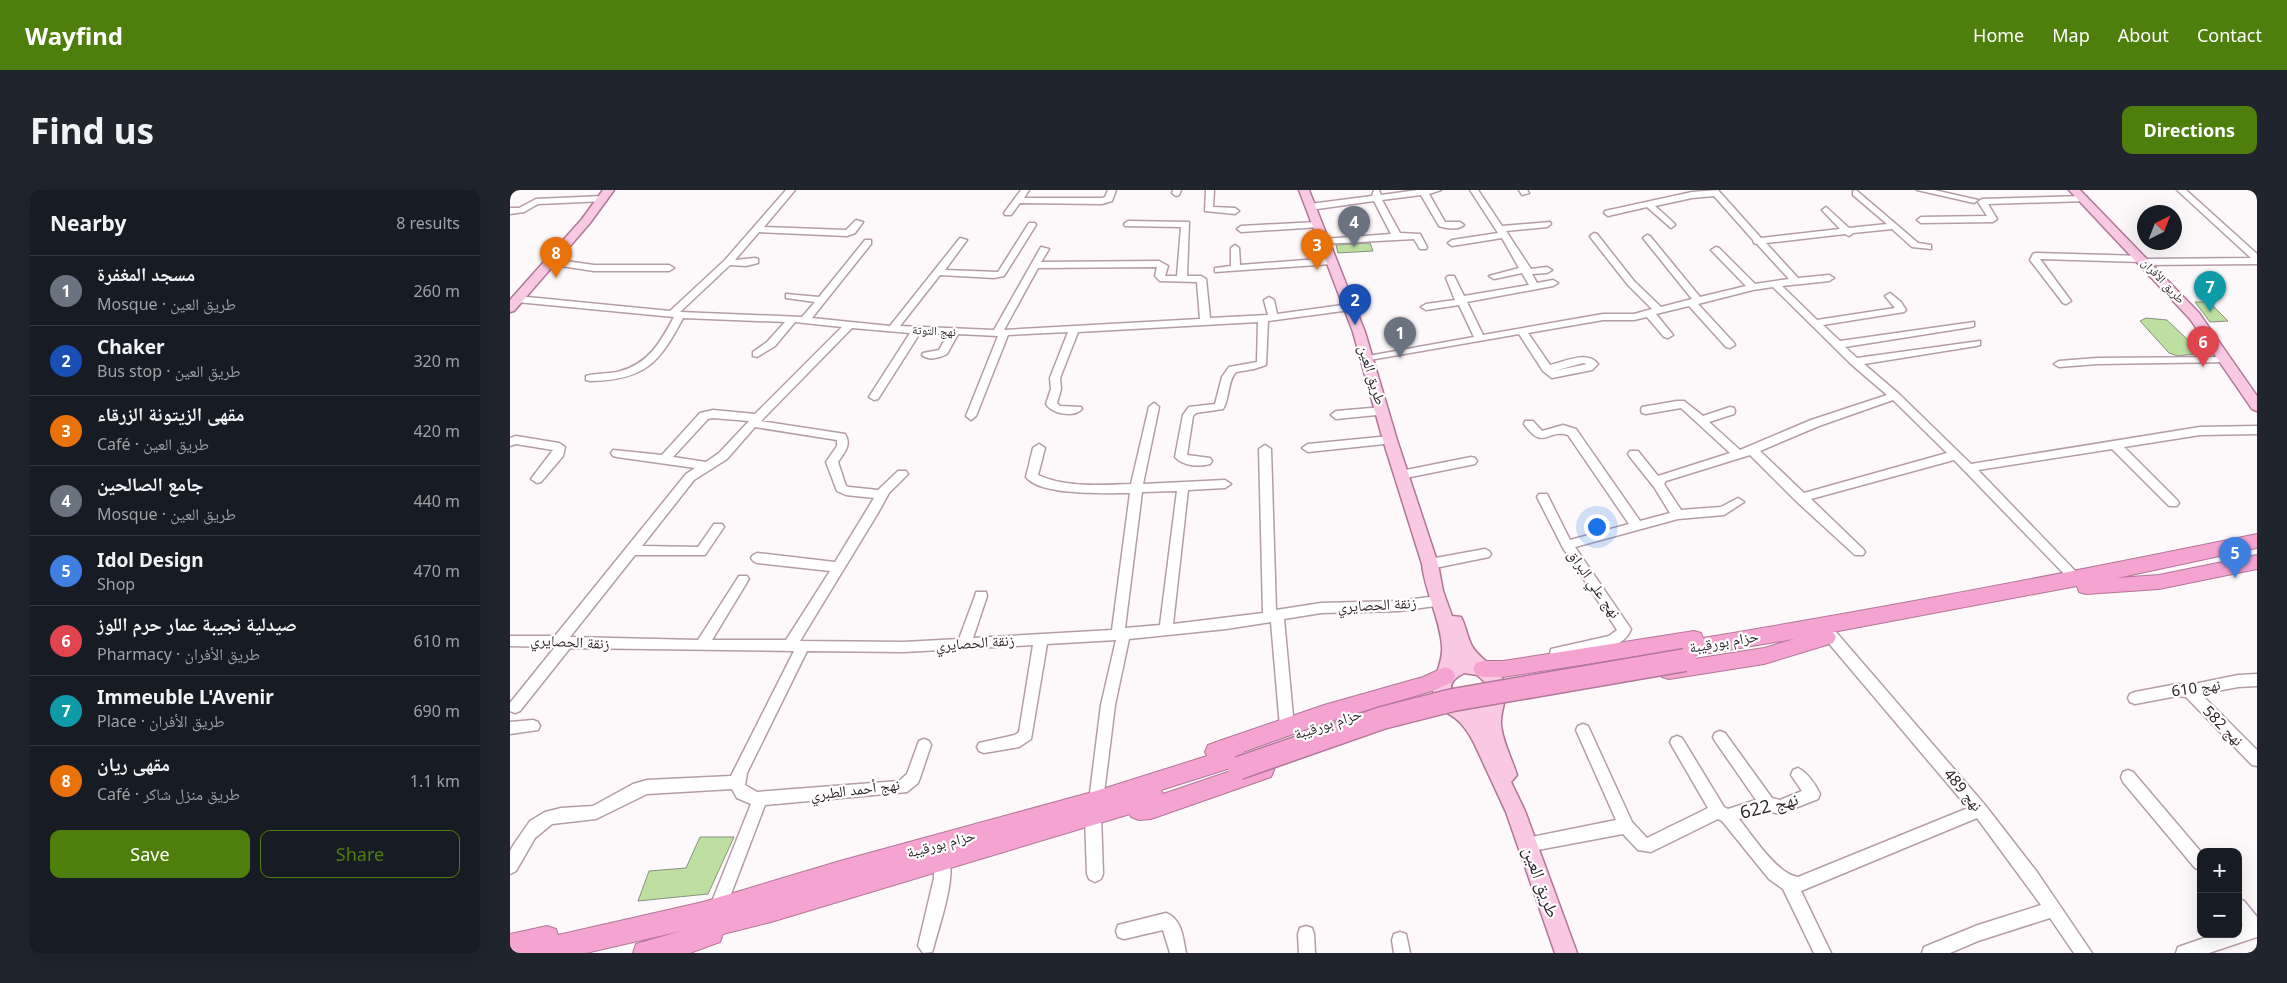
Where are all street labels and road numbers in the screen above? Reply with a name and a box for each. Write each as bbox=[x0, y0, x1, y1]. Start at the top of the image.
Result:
street label: طريق الأفران bbox=[2138, 254, 2189, 307]
street label: نهج التوتة bbox=[912, 321, 956, 340]
street label: طريق العين bbox=[1353, 342, 1392, 408]
street label: نهج علي البراق bbox=[1561, 545, 1626, 623]
street label: زنقة الحصايري bbox=[1337, 592, 1417, 619]
street label: حزام بورقيبة bbox=[1688, 625, 1761, 658]
street label: زنقة الحصايري bbox=[530, 629, 610, 656]
street label: زنقة الحصايري bbox=[935, 629, 1015, 658]
street label: نهج 610 bbox=[2170, 674, 2222, 701]
street label: نهج 582 bbox=[2198, 701, 2248, 751]
street label: حزام بورقيبة bbox=[1291, 703, 1365, 744]
street label: نهج 489 bbox=[1939, 764, 1987, 815]
street label: نهج أحمد الطبري bbox=[809, 774, 901, 807]
street label: نهج 622 bbox=[1737, 786, 1801, 825]
street label: حزام بورقيبة bbox=[904, 824, 978, 863]
street label: طريق العين bbox=[1518, 843, 1566, 921]

